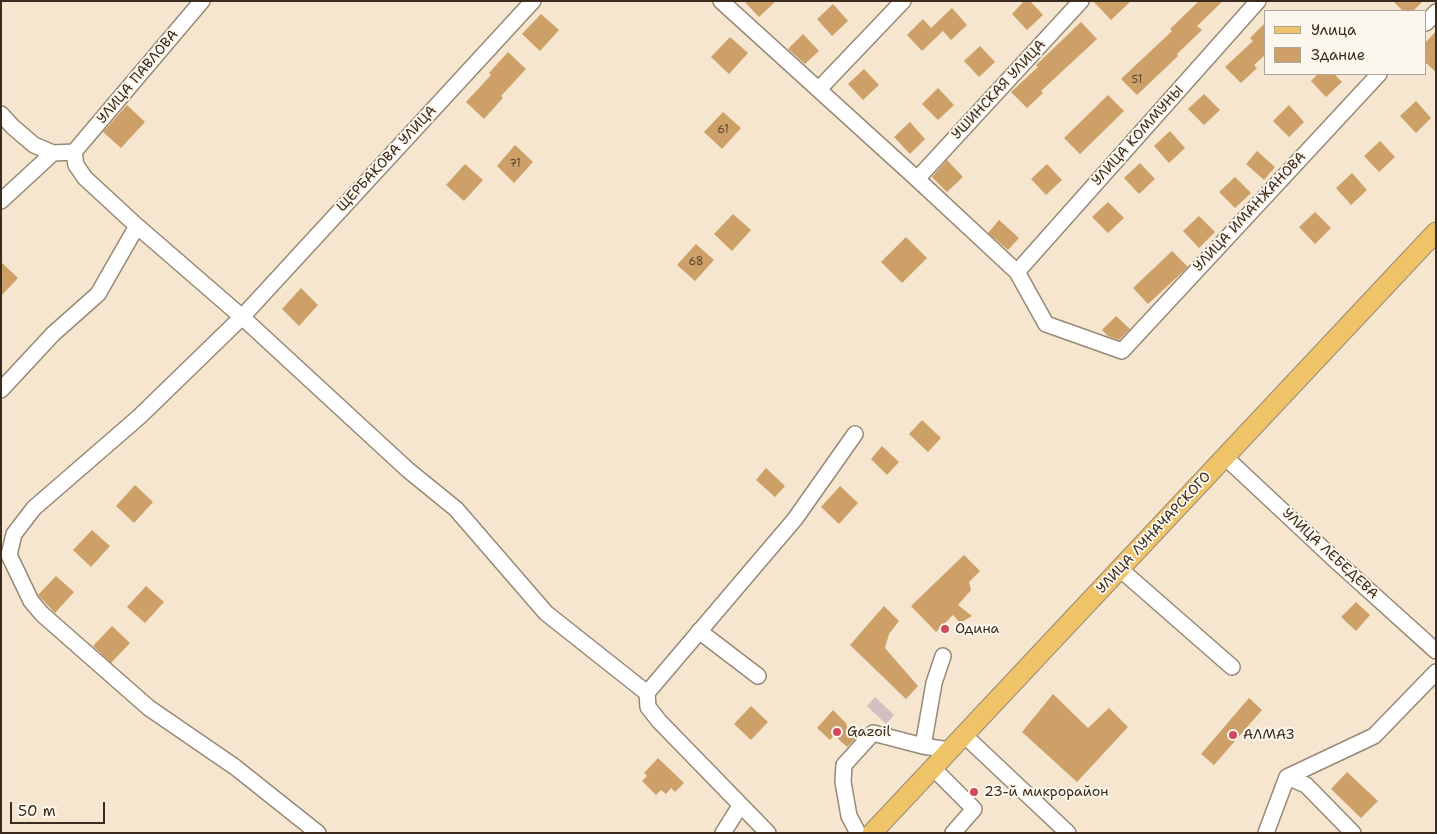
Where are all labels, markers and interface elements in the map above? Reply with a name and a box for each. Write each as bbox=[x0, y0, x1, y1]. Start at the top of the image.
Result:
legend bbox=[1264, 10, 1427, 75]
text: Улица bbox=[1311, 20, 1356, 40]
street label: УЛИЦА ПАВЛОВА bbox=[94, 27, 182, 127]
street label: УШИНСКАЯ УЛИЦА bbox=[948, 37, 1050, 143]
text: Здание bbox=[1311, 45, 1365, 65]
house number: 51 bbox=[1132, 73, 1142, 87]
street label: УЛИЦА КОММУНЫ bbox=[1089, 83, 1187, 189]
street label: ЩЕРБАКОВА УЛИЦА bbox=[334, 103, 440, 215]
house number: 61 bbox=[717, 123, 729, 137]
street label: УЛИЦА ИМАНЖАНОВА bbox=[1190, 149, 1310, 275]
house number: 71 bbox=[509, 157, 521, 171]
house number: 68 bbox=[689, 255, 703, 269]
street label: УЛИЦА ЛУНАЧАРСКОГО bbox=[1093, 469, 1215, 597]
street label: УЛИЦА ЛЕБЕДЕВА bbox=[1279, 505, 1381, 603]
place label: Одина bbox=[955, 621, 999, 637]
marker: Одина bbox=[939, 623, 951, 635]
place label: Gazoil bbox=[847, 724, 891, 740]
marker: Gazoil bbox=[831, 726, 843, 738]
place label: АЛМАЗ bbox=[1243, 727, 1294, 743]
marker: АЛМАЗ bbox=[1227, 729, 1239, 741]
place label: 23-й микрорайон bbox=[984, 784, 1108, 800]
marker: 23-й микрорайон bbox=[968, 786, 980, 798]
scale bar bbox=[12, 792, 108, 824]
text: 50 m bbox=[18, 801, 56, 821]

